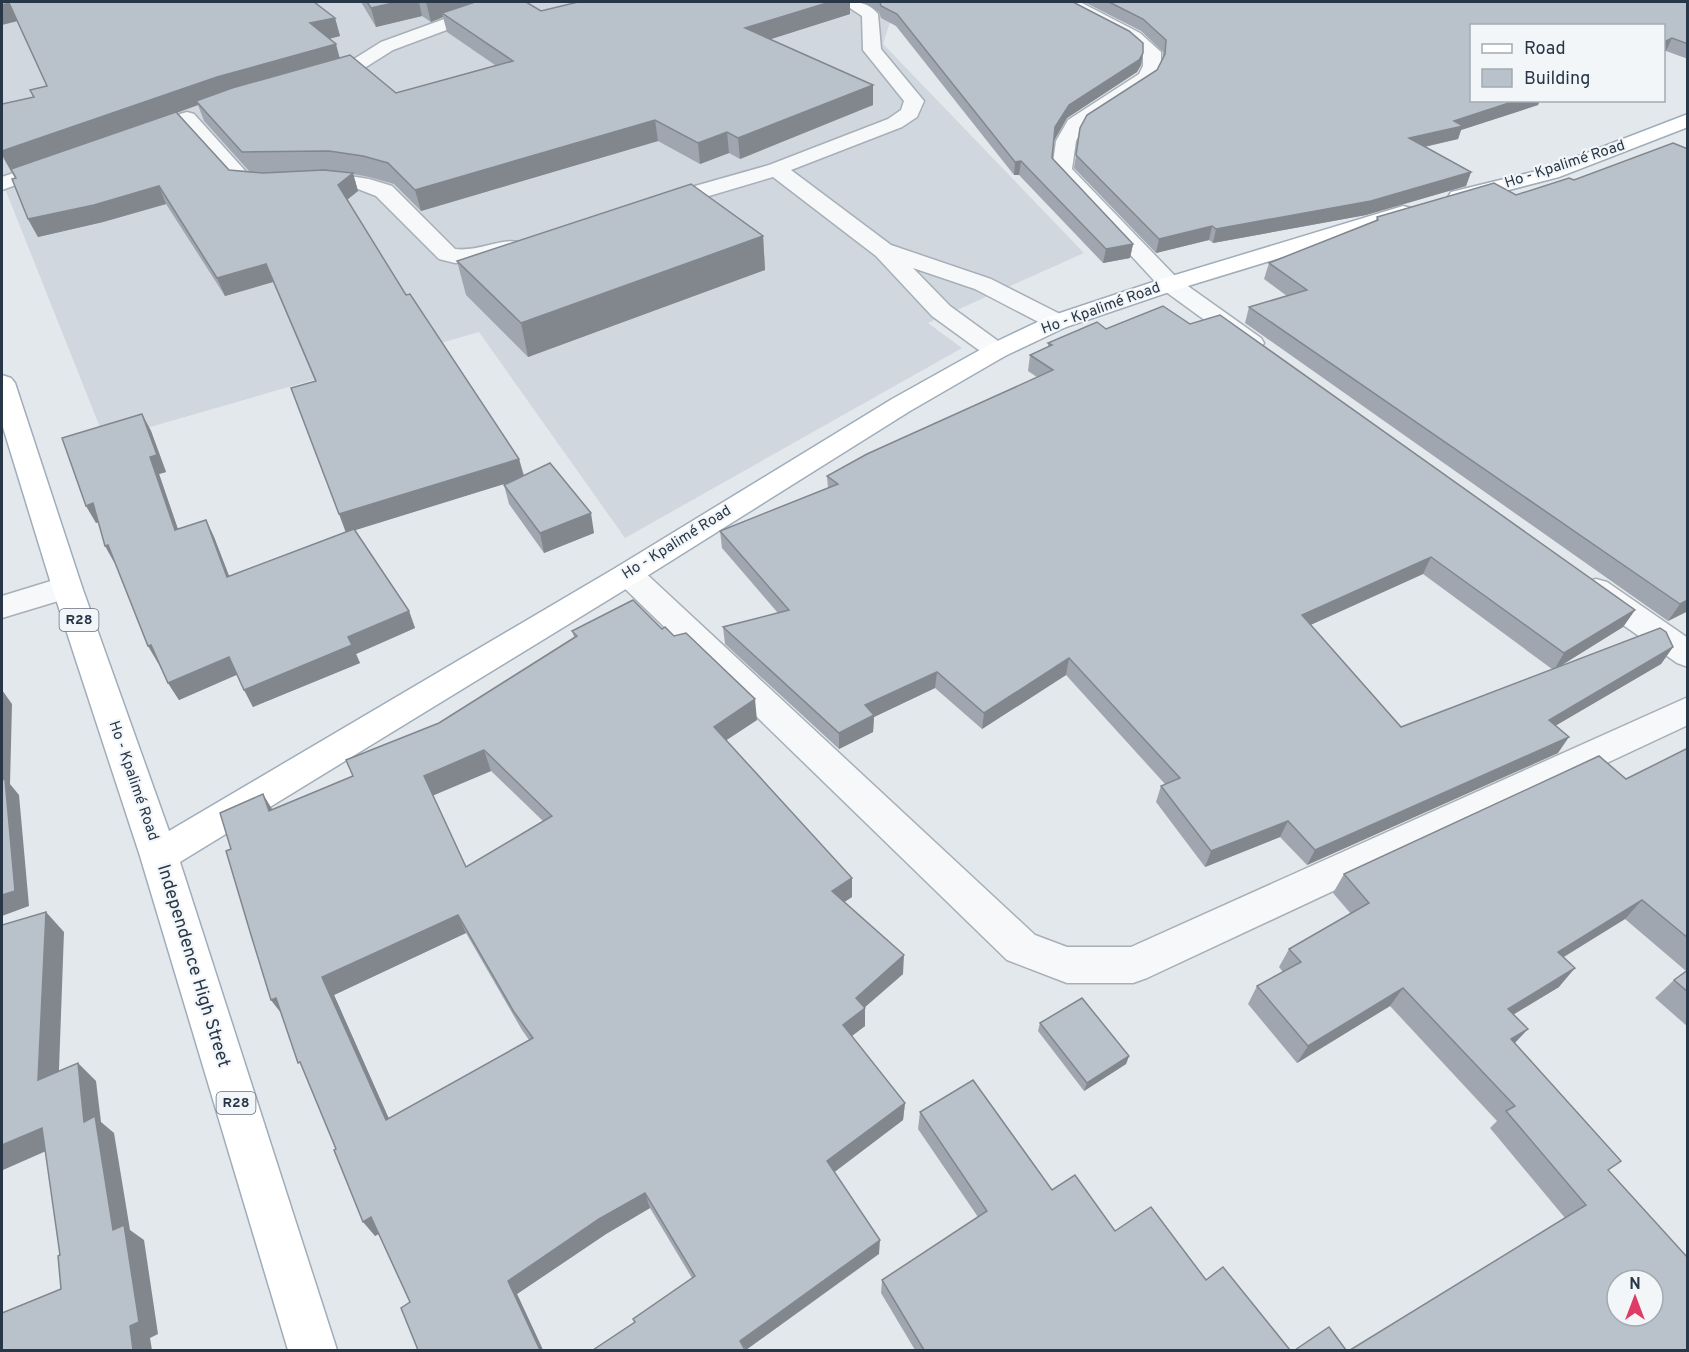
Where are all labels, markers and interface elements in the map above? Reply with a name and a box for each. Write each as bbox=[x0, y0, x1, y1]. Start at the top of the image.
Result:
legend bbox=[1470, 24, 1665, 102]
text: Road bbox=[1524, 38, 1566, 61]
text: Building bbox=[1524, 68, 1590, 91]
street label: Ho - Kpalimé Road bbox=[1502, 137, 1628, 193]
street label: Ho - Kpalimé Road bbox=[1039, 279, 1163, 339]
street label: Ho - Kpalimé Road bbox=[619, 502, 735, 584]
road number: R28 bbox=[60, 609, 98, 631]
street label: Ho - Kpalimé Road bbox=[104, 719, 162, 843]
street label: Independence High Street bbox=[151, 862, 235, 1070]
road number: R28 bbox=[216, 1092, 256, 1114]
north arrow bbox=[1605, 1268, 1665, 1328]
text: N bbox=[1629, 1275, 1641, 1295]

